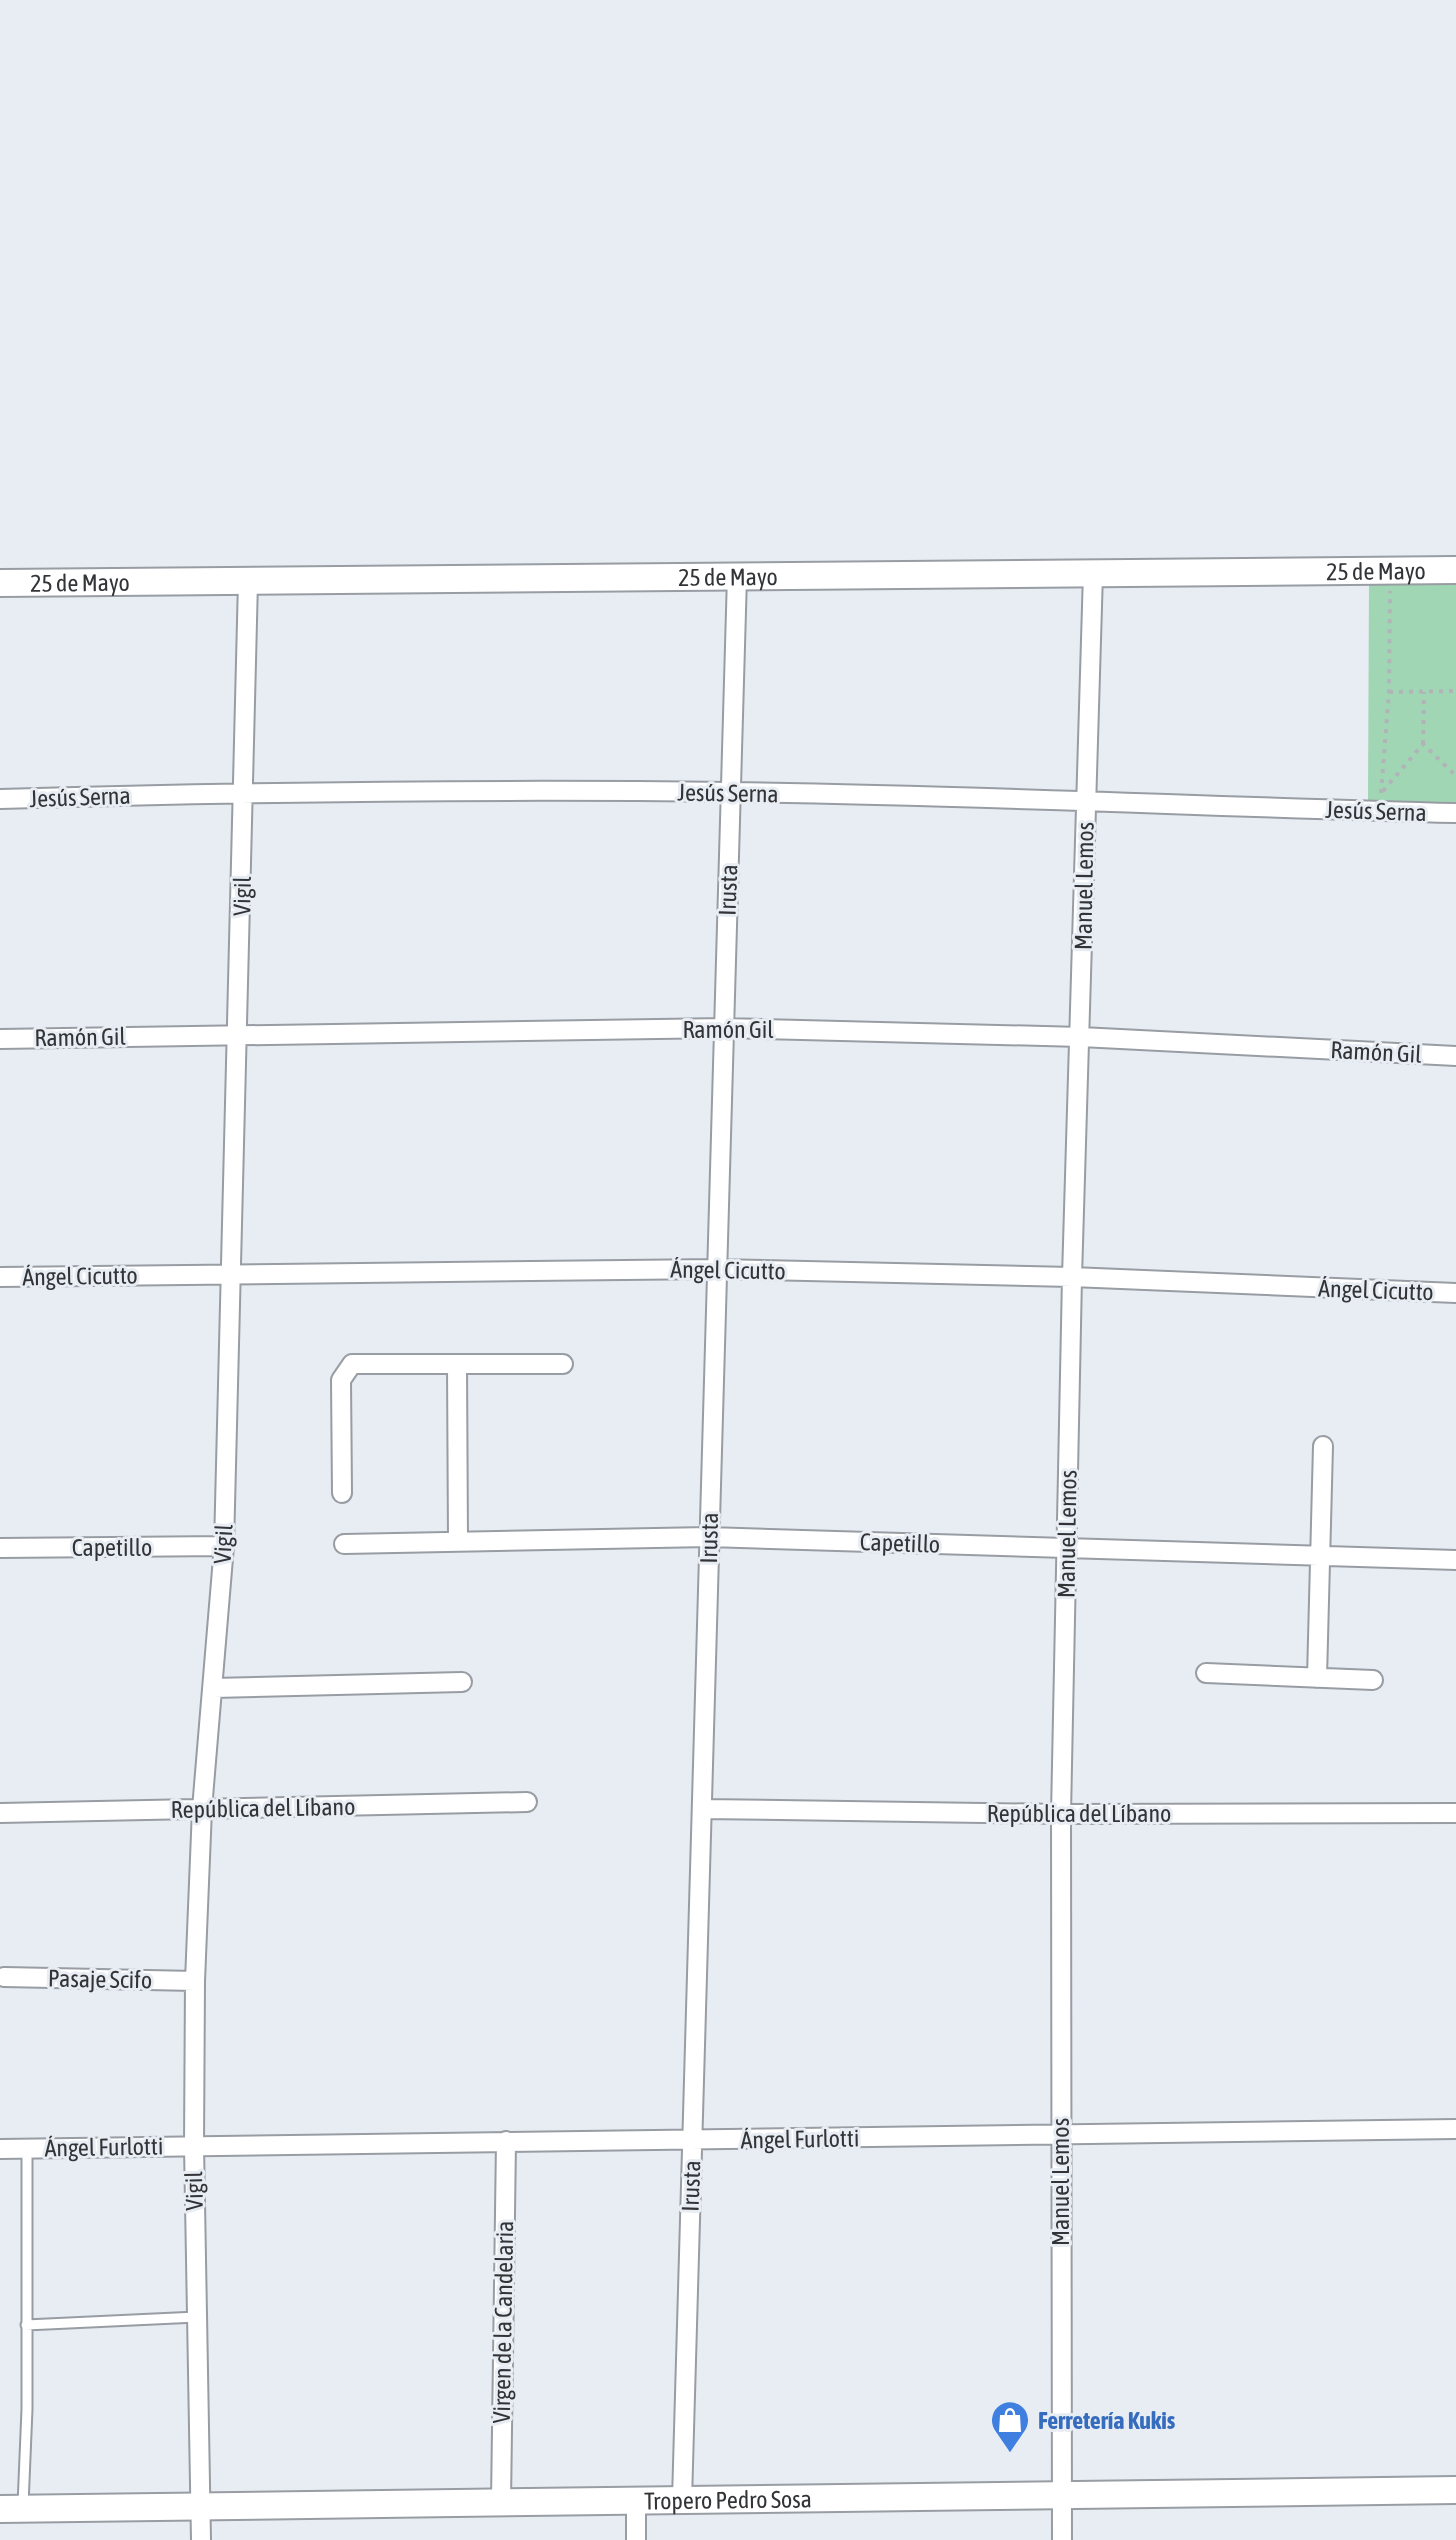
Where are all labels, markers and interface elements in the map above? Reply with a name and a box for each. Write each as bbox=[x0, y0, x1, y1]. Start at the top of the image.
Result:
street label: 25 de Mayo bbox=[1326, 557, 1426, 585]
street label: 25 de Mayo bbox=[678, 563, 778, 590]
street label: 25 de Mayo bbox=[30, 568, 130, 596]
street label: Jesús Serna bbox=[677, 779, 779, 807]
street label: Jesús Serna bbox=[29, 782, 131, 812]
street label: Jesús Serna bbox=[1325, 796, 1427, 826]
street label: Manuel Lemos bbox=[1069, 822, 1099, 950]
street label: Irusta bbox=[714, 864, 742, 916]
street label: Vigil bbox=[228, 875, 256, 916]
street label: Ramón Gil bbox=[682, 1016, 774, 1043]
street label: Ramón Gil bbox=[34, 1023, 126, 1051]
street label: Ramón Gil bbox=[1330, 1036, 1423, 1068]
street label: Ángel Cicutto bbox=[670, 1255, 786, 1285]
street label: Ángel Cicutto bbox=[22, 1261, 138, 1291]
street label: Ángel Cicutto bbox=[1318, 1274, 1434, 1306]
street label: Manuel Lemos bbox=[1052, 1470, 1082, 1598]
street label: Irusta bbox=[695, 1512, 723, 1564]
street label: Vigil bbox=[208, 1523, 238, 1564]
street label: Capetillo bbox=[859, 1528, 941, 1558]
street label: Capetillo bbox=[72, 1534, 152, 1561]
street label: República del Líbano bbox=[170, 1793, 356, 1823]
street label: República del Líbano bbox=[987, 1800, 1171, 1827]
street label: Pasaje Scifo bbox=[48, 1965, 152, 1993]
street label: Manuel Lemos bbox=[1047, 2118, 1074, 2246]
street label: Ángel Furlotti bbox=[740, 2124, 860, 2154]
street label: Ángel Furlotti bbox=[44, 2132, 164, 2162]
street label: Irusta bbox=[677, 2160, 705, 2212]
street label: Vigil bbox=[180, 2170, 208, 2211]
street label: Virgen de la Candelaria bbox=[488, 2220, 518, 2424]
shop icon: Ferretería Kukis bbox=[989, 2399, 1031, 2454]
place label: Ferretería Kukis bbox=[1038, 2407, 1176, 2434]
street label: Tropero Pedro Sosa bbox=[644, 2485, 812, 2514]

